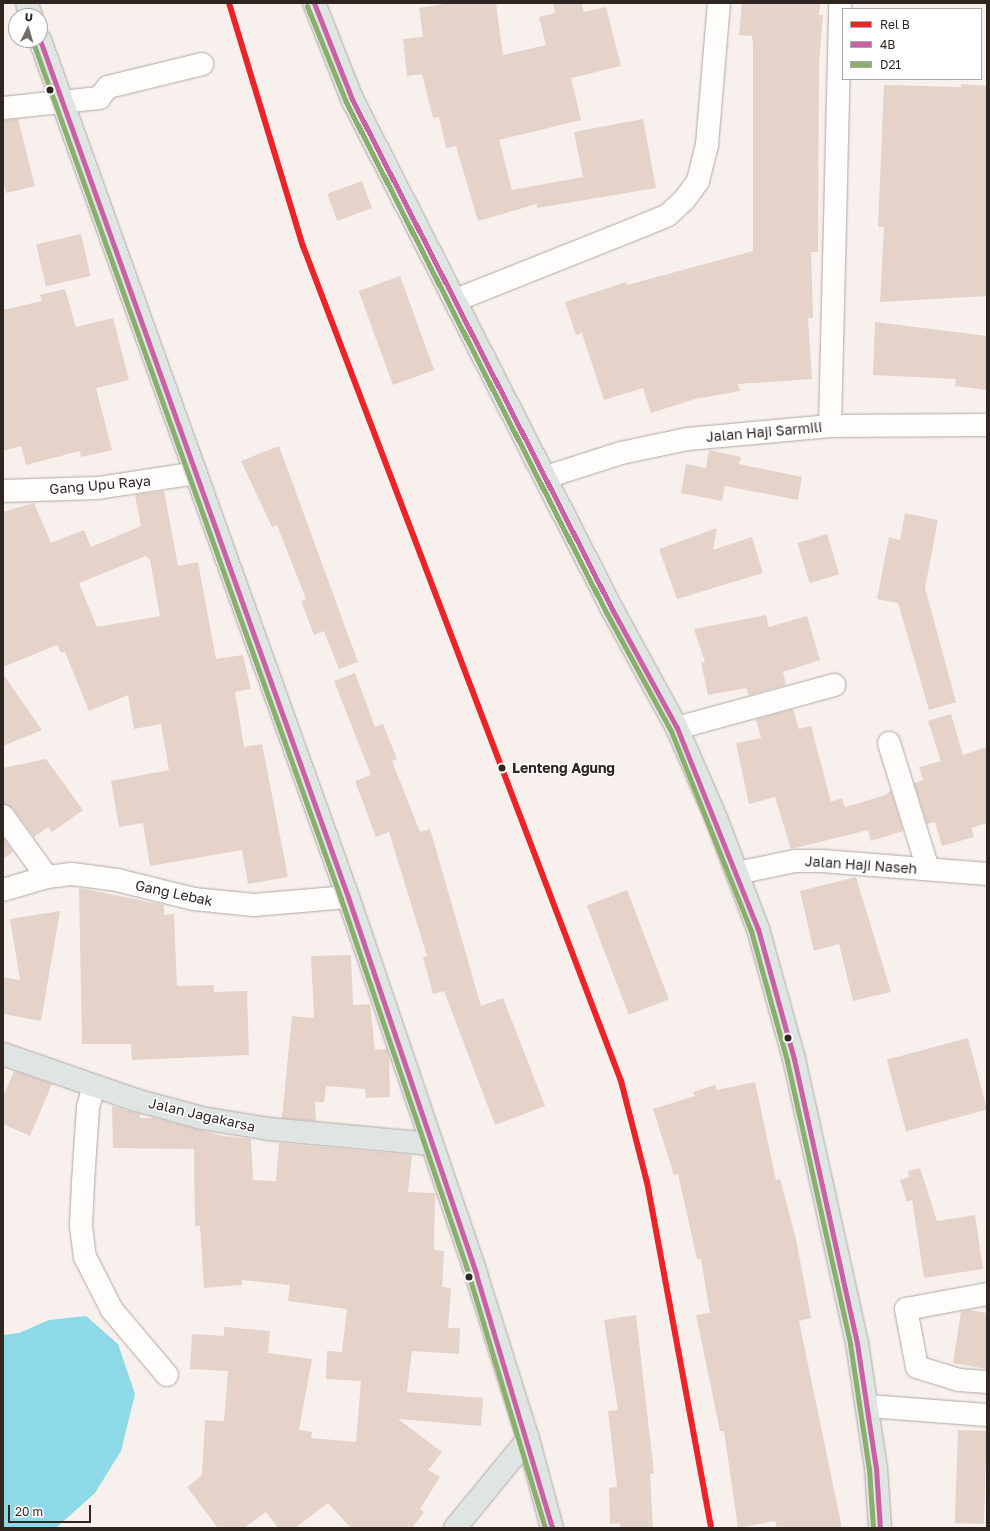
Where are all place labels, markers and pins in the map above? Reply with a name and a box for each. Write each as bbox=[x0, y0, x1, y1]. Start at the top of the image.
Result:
unlabelled marker bbox=[45, 85, 55, 95]
place label: Lenteng Agung bbox=[512, 760, 615, 776]
marker: Lenteng Agung bbox=[495, 761, 509, 775]
unlabelled marker bbox=[783, 1033, 793, 1043]
unlabelled marker bbox=[464, 1272, 474, 1282]

